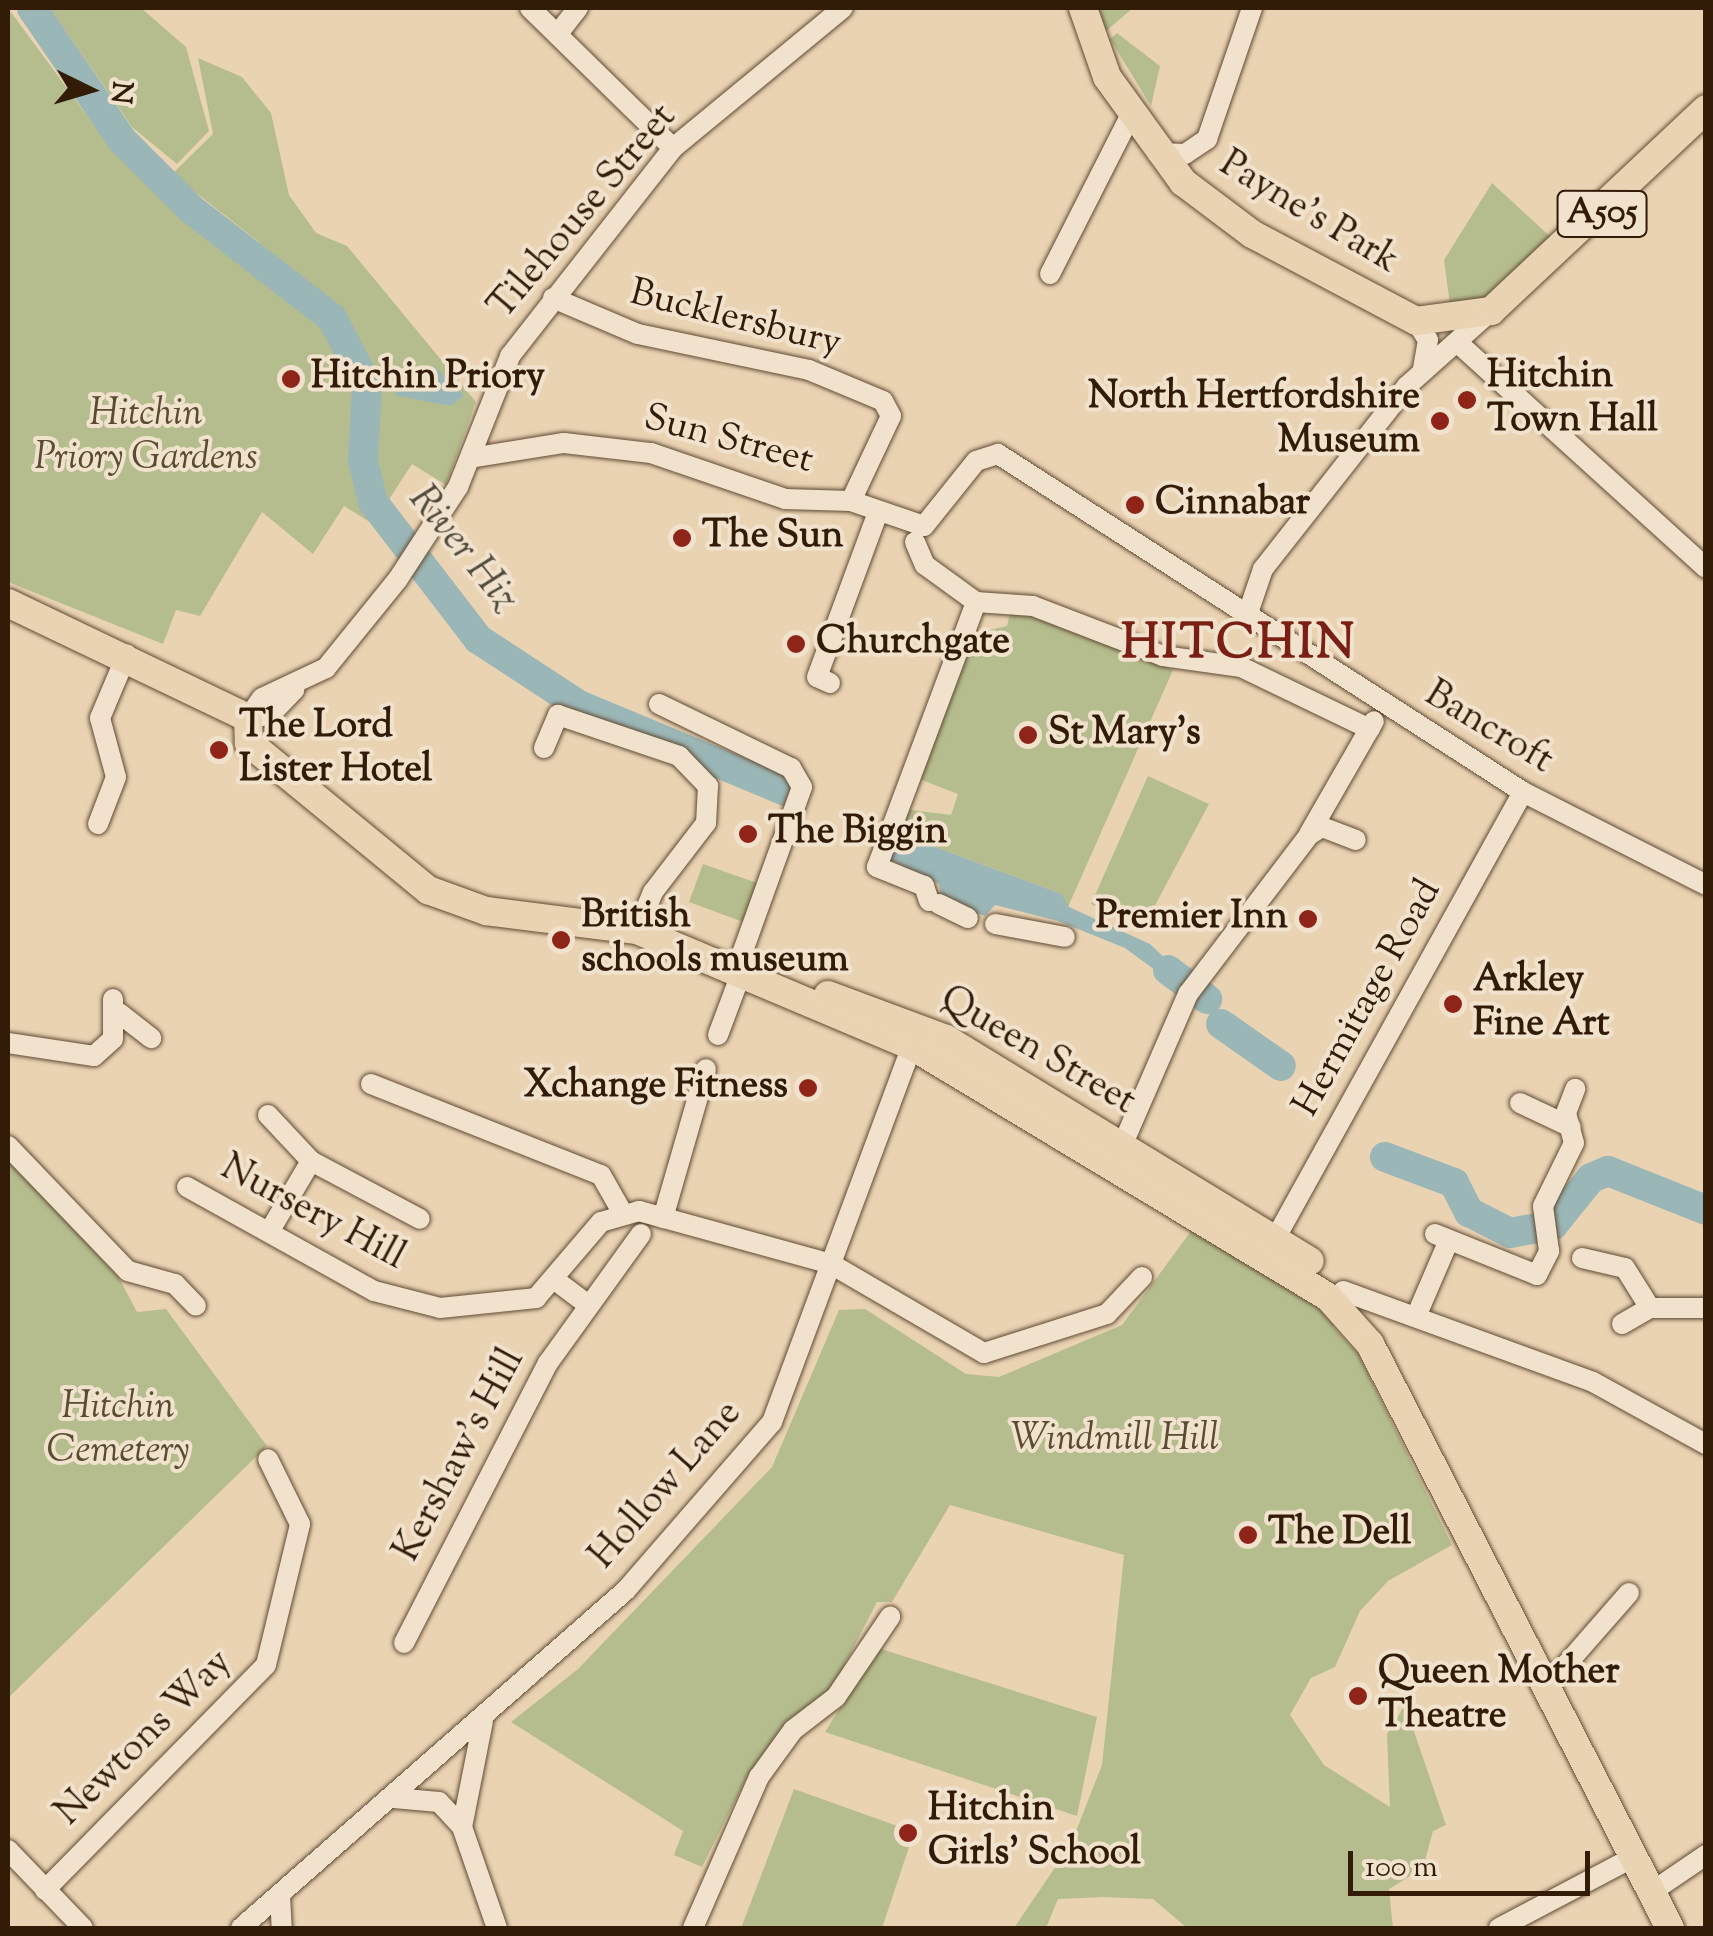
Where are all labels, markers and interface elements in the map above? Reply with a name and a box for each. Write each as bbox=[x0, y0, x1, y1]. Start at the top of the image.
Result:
north arrow bbox=[40, 40, 140, 140]
text: N bbox=[99, 80, 141, 105]
street label: Tilehouse Street bbox=[481, 96, 687, 330]
street label: Payne's Park bbox=[1210, 143, 1406, 285]
road number: A505 bbox=[1554, 184, 1650, 244]
street label: Bucklersbury bbox=[625, 272, 845, 368]
place label: Hitchin Town Hall bbox=[1487, 355, 1658, 444]
place label: Hitchin Priory bbox=[311, 356, 545, 402]
marker: Hitchin Priory bbox=[280, 368, 302, 390]
place label: North Hertfordshire Museum bbox=[1088, 376, 1420, 466]
marker: Hitchin Town Hall bbox=[1456, 389, 1478, 411]
park label: Hitchin Priory Gardens bbox=[34, 393, 258, 482]
street label: Sun Street bbox=[638, 397, 818, 485]
marker: North Hertfordshire Museum bbox=[1429, 410, 1451, 432]
water label: River Hiz bbox=[397, 477, 527, 623]
place label: Cinnabar bbox=[1155, 482, 1310, 528]
marker: Cinnabar bbox=[1124, 494, 1146, 516]
place label: The Sun bbox=[702, 515, 843, 561]
marker: The Sun bbox=[671, 527, 693, 549]
district label: HITCHIN bbox=[1121, 617, 1357, 675]
place label: Churchgate bbox=[816, 621, 1010, 667]
marker: Churchgate bbox=[785, 633, 807, 655]
street label: Bancroft bbox=[1415, 673, 1561, 785]
place label: The Lord Lister Hotel bbox=[239, 705, 432, 794]
place label: St Mary's bbox=[1048, 712, 1201, 758]
marker: St Mary's bbox=[1017, 724, 1039, 746]
marker: The Lord Lister Hotel bbox=[208, 739, 230, 761]
place label: The Biggin bbox=[768, 811, 947, 857]
marker: The Biggin bbox=[737, 823, 759, 845]
street label: Hermitage Road bbox=[1285, 873, 1453, 1125]
place label: British schools museum bbox=[581, 895, 849, 984]
place label: Premier Inn bbox=[1096, 896, 1288, 942]
marker: Premier Inn bbox=[1297, 908, 1319, 930]
marker: British schools museum bbox=[550, 929, 572, 951]
place label: Arkley Fine Art bbox=[1473, 959, 1609, 1048]
street label: Queen Street bbox=[931, 978, 1143, 1126]
marker: Arkley Fine Art bbox=[1442, 993, 1464, 1015]
place label: Xchange Fitness bbox=[524, 1065, 788, 1111]
marker: Xchange Fitness bbox=[797, 1077, 819, 1099]
street label: Nursery Hill bbox=[212, 1146, 412, 1282]
street label: Kershaw's Hill bbox=[386, 1342, 536, 1570]
park label: Hitchin Cemetery bbox=[47, 1386, 189, 1476]
street label: Hollow Lane bbox=[582, 1393, 752, 1579]
park label: Windmill Hill bbox=[1011, 1418, 1219, 1464]
place label: The Dell bbox=[1268, 1512, 1411, 1558]
marker: The Dell bbox=[1237, 1524, 1259, 1546]
street label: Newtons Way bbox=[47, 1641, 243, 1837]
place label: Queen Mother Theatre bbox=[1378, 1651, 1620, 1740]
marker: Queen Mother Theatre bbox=[1347, 1685, 1369, 1707]
place label: Hitchin Girls' School bbox=[928, 1788, 1141, 1878]
marker: Hitchin Girls' School bbox=[897, 1822, 919, 1844]
scale bar bbox=[1353, 1831, 1596, 1893]
text: 100 m bbox=[1365, 1847, 1438, 1890]

